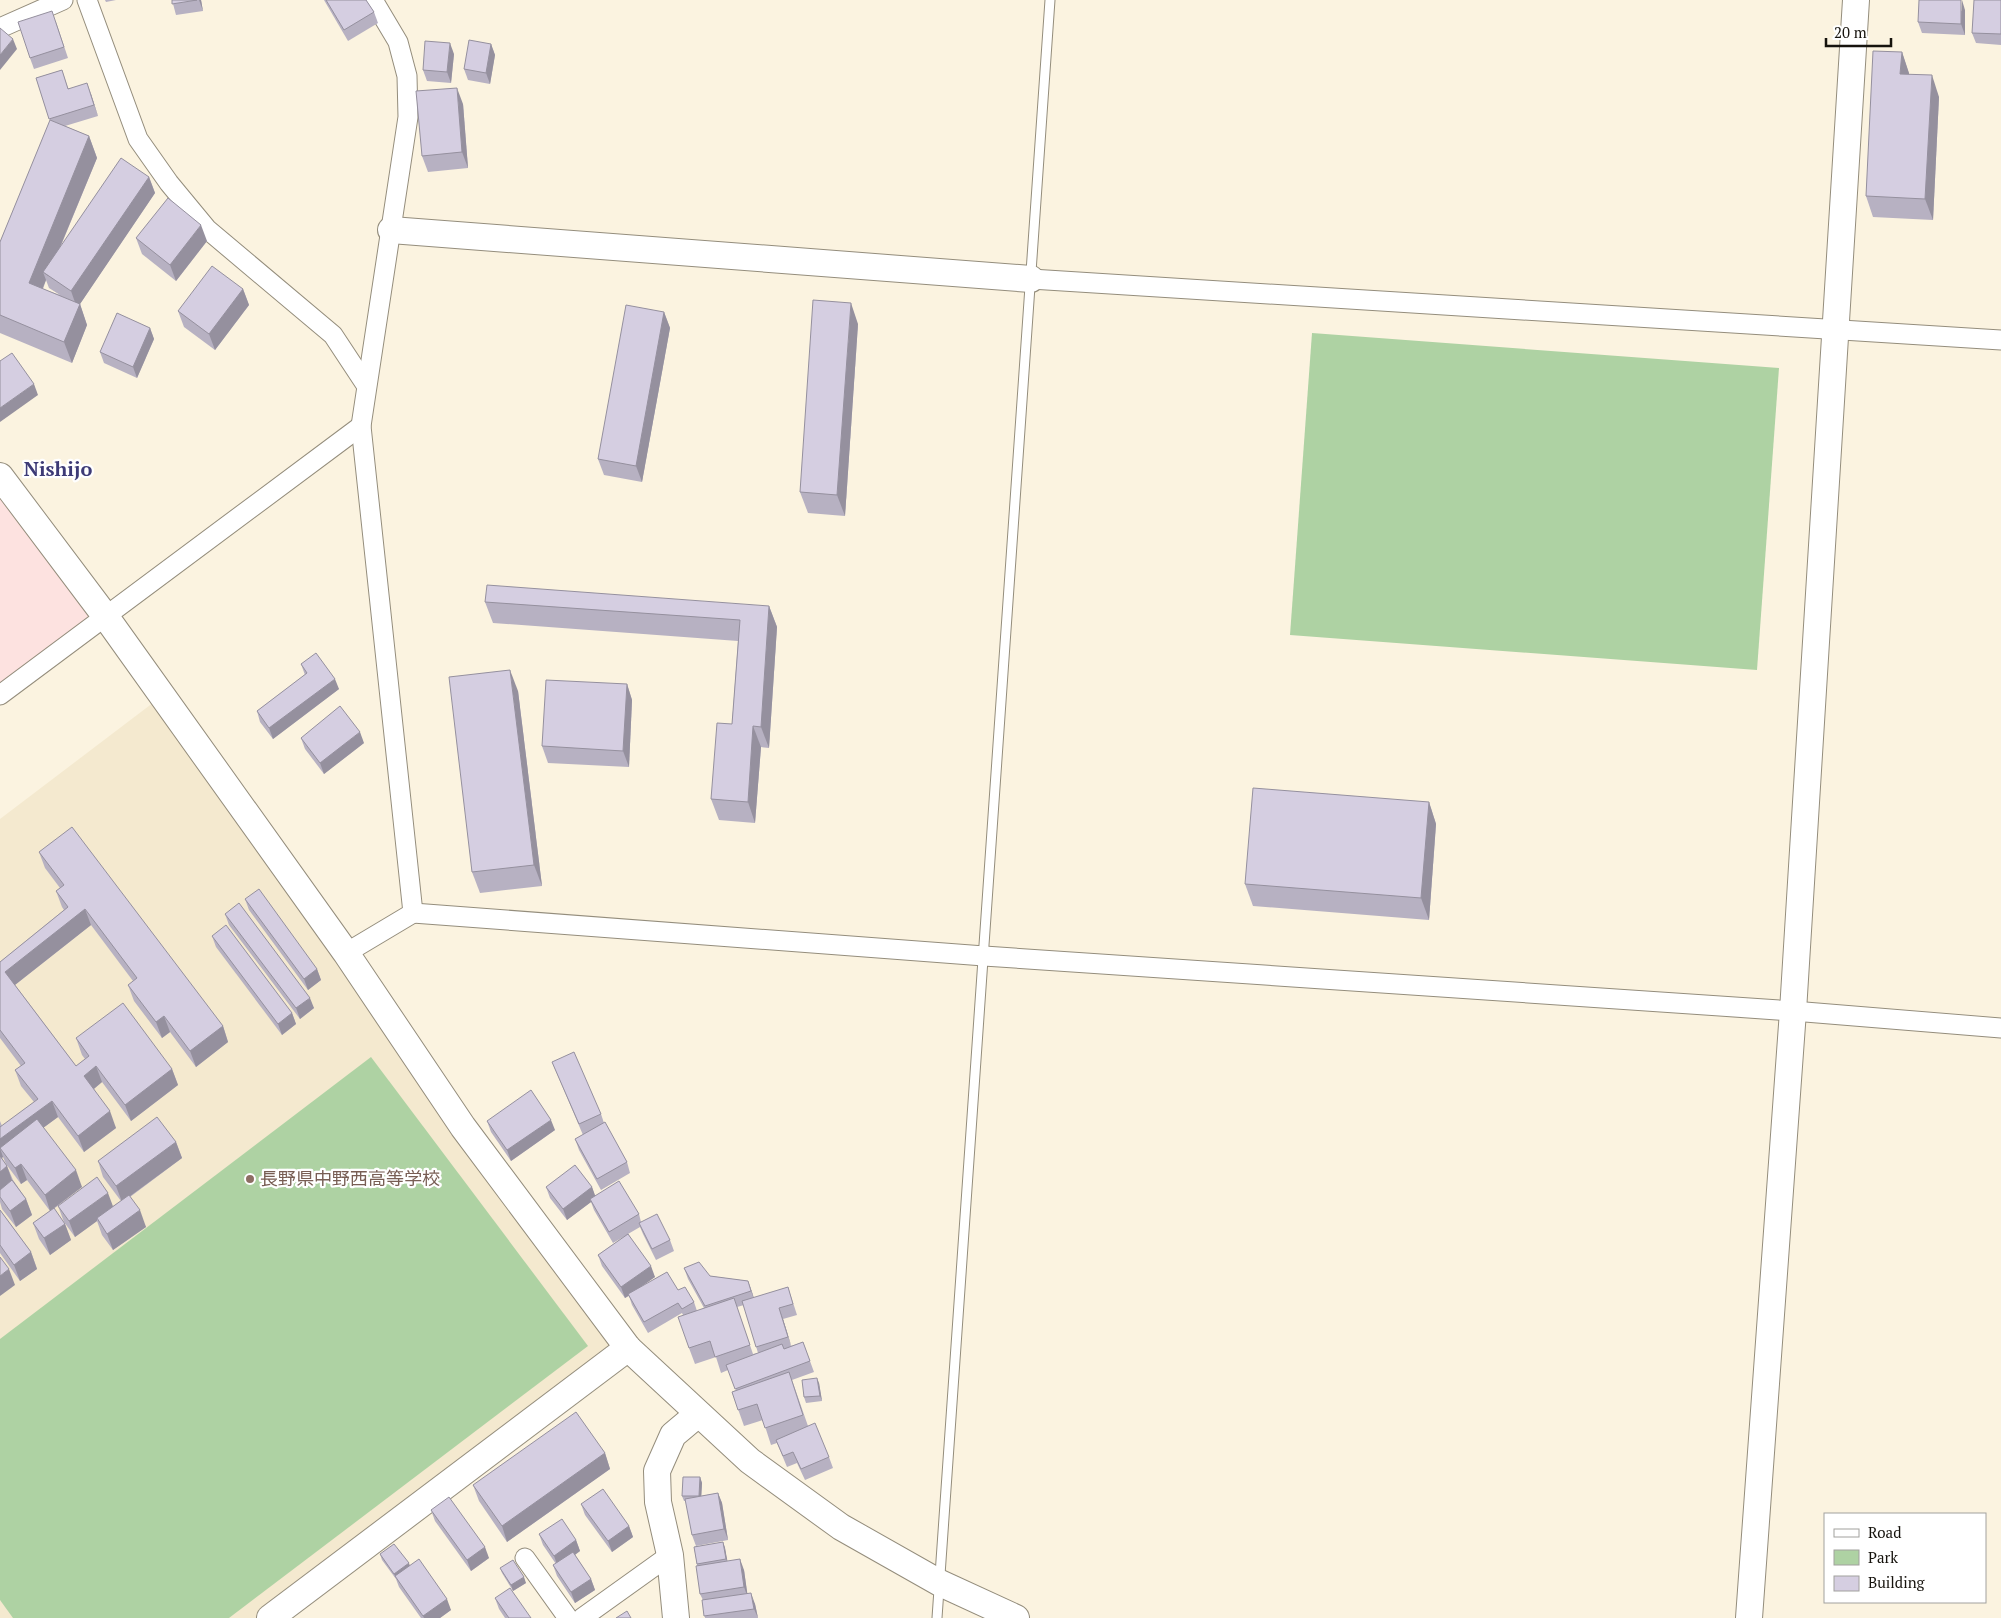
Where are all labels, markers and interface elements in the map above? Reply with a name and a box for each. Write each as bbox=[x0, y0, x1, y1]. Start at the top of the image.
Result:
scale bar bbox=[1826, 15, 1891, 47]
text: 20 m bbox=[1834, 22, 1867, 42]
district label: Nishijo bbox=[24, 455, 92, 482]
place label: 長野県中野西高等学校 bbox=[260, 1166, 440, 1190]
marker: 長野県中野西高等学校 bbox=[244, 1173, 256, 1185]
legend bbox=[1824, 1513, 1986, 1603]
text: Road bbox=[1868, 1522, 1901, 1542]
text: Park bbox=[1868, 1547, 1898, 1567]
text: Building bbox=[1868, 1572, 1926, 1592]

